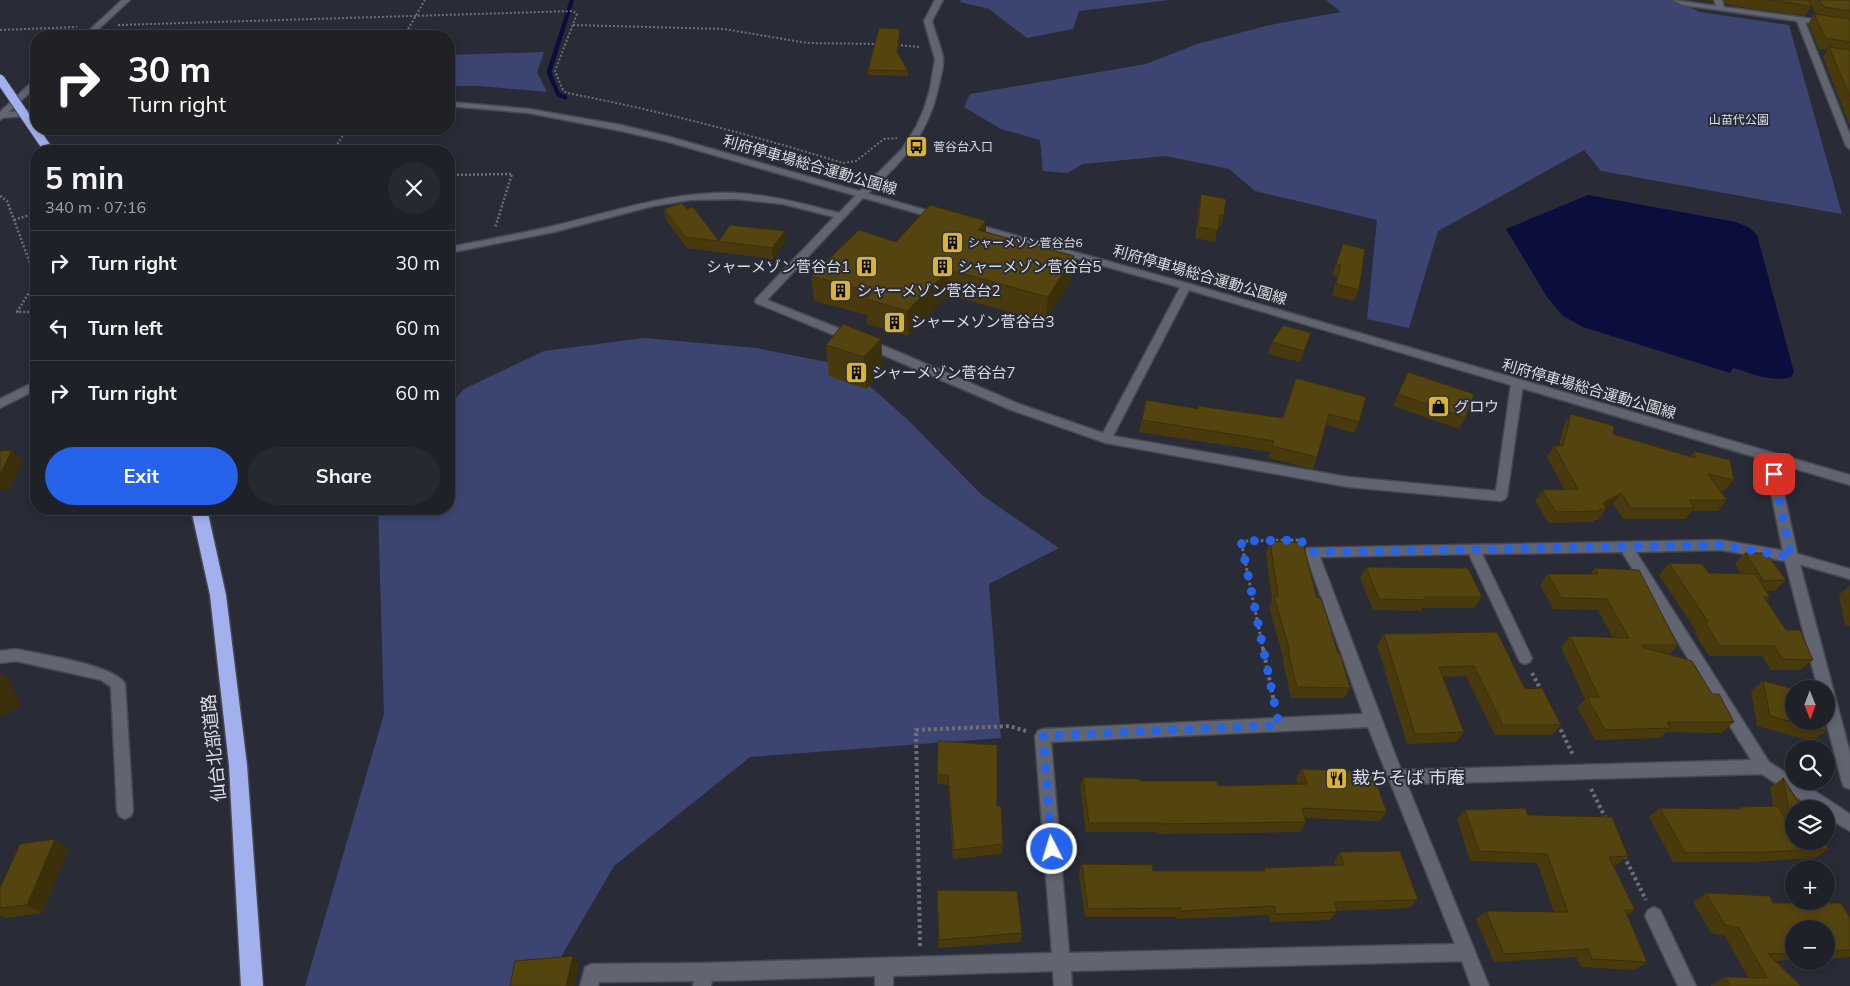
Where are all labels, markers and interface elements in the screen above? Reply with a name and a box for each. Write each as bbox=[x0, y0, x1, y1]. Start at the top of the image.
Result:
text: 30 m bbox=[128, 47, 211, 91]
icon: right bbox=[45, 50, 110, 115]
text: Turn right bbox=[128, 90, 226, 118]
park label: 山苗代公園 bbox=[1709, 112, 1769, 127]
street label: 利府停車場総合運動公園線 bbox=[721, 131, 899, 198]
bus stop icon: 菅谷台入口 bbox=[905, 135, 929, 159]
place label: 菅谷台入口 bbox=[933, 139, 993, 154]
text: 5 min bbox=[45, 159, 124, 197]
button: close bbox=[388, 162, 440, 214]
text: 340 m · 07:16 bbox=[45, 197, 146, 217]
building icon: シャーメゾン菅谷台6 bbox=[940, 231, 964, 255]
place label: シャーメゾン菅谷台6 bbox=[968, 235, 1083, 250]
street label: 利府停車場総合運動公園線 bbox=[1111, 241, 1289, 308]
icon: right bbox=[45, 249, 73, 277]
text: Turn right bbox=[88, 251, 177, 275]
text: 30 m bbox=[396, 251, 440, 275]
building icon: シャーメゾン菅谷台1 bbox=[854, 255, 878, 279]
building icon: シャーメゾン菅谷台5 bbox=[930, 255, 954, 279]
place label: シャーメゾン菅谷台1 bbox=[707, 257, 850, 276]
place label: シャーメゾン菅谷台5 bbox=[958, 257, 1101, 276]
building icon: シャーメゾン菅谷台2 bbox=[829, 279, 853, 303]
place label: シャーメゾン菅谷台2 bbox=[857, 281, 1000, 300]
building icon: シャーメゾン菅谷台3 bbox=[883, 310, 907, 334]
place label: シャーメゾン菅谷台3 bbox=[911, 312, 1054, 331]
icon: left bbox=[45, 314, 73, 342]
text: Turn left bbox=[88, 316, 163, 340]
text: 60 m bbox=[396, 316, 440, 340]
street label: 利府停車場総合運動公園線 bbox=[1500, 355, 1678, 422]
building icon: シャーメゾン菅谷台7 bbox=[844, 361, 868, 385]
place label: シャーメゾン菅谷台7 bbox=[872, 363, 1015, 382]
icon: right bbox=[45, 379, 73, 407]
text: Turn right bbox=[88, 381, 177, 405]
text: 60 m bbox=[396, 381, 440, 405]
shop icon: グロウ bbox=[1426, 395, 1450, 419]
place label: グロウ bbox=[1454, 397, 1499, 416]
button: Exit bbox=[45, 447, 238, 505]
button: Share bbox=[248, 447, 440, 505]
pin bbox=[1753, 453, 1795, 495]
icon: arrive bbox=[1760, 460, 1788, 488]
north arrow bbox=[1785, 680, 1835, 730]
map controls bbox=[1785, 680, 1835, 970]
street label: 仙台北部道路 bbox=[196, 693, 231, 803]
button: search bbox=[1785, 740, 1835, 790]
restaurant icon: 裁ちそば 市庵 bbox=[1324, 766, 1348, 790]
place label: 裁ちそば 市庵 bbox=[1352, 766, 1465, 789]
button: layers bbox=[1785, 800, 1835, 850]
position arrow bbox=[1025, 822, 1077, 874]
button: + bbox=[1785, 860, 1835, 910]
button: − bbox=[1785, 920, 1835, 970]

